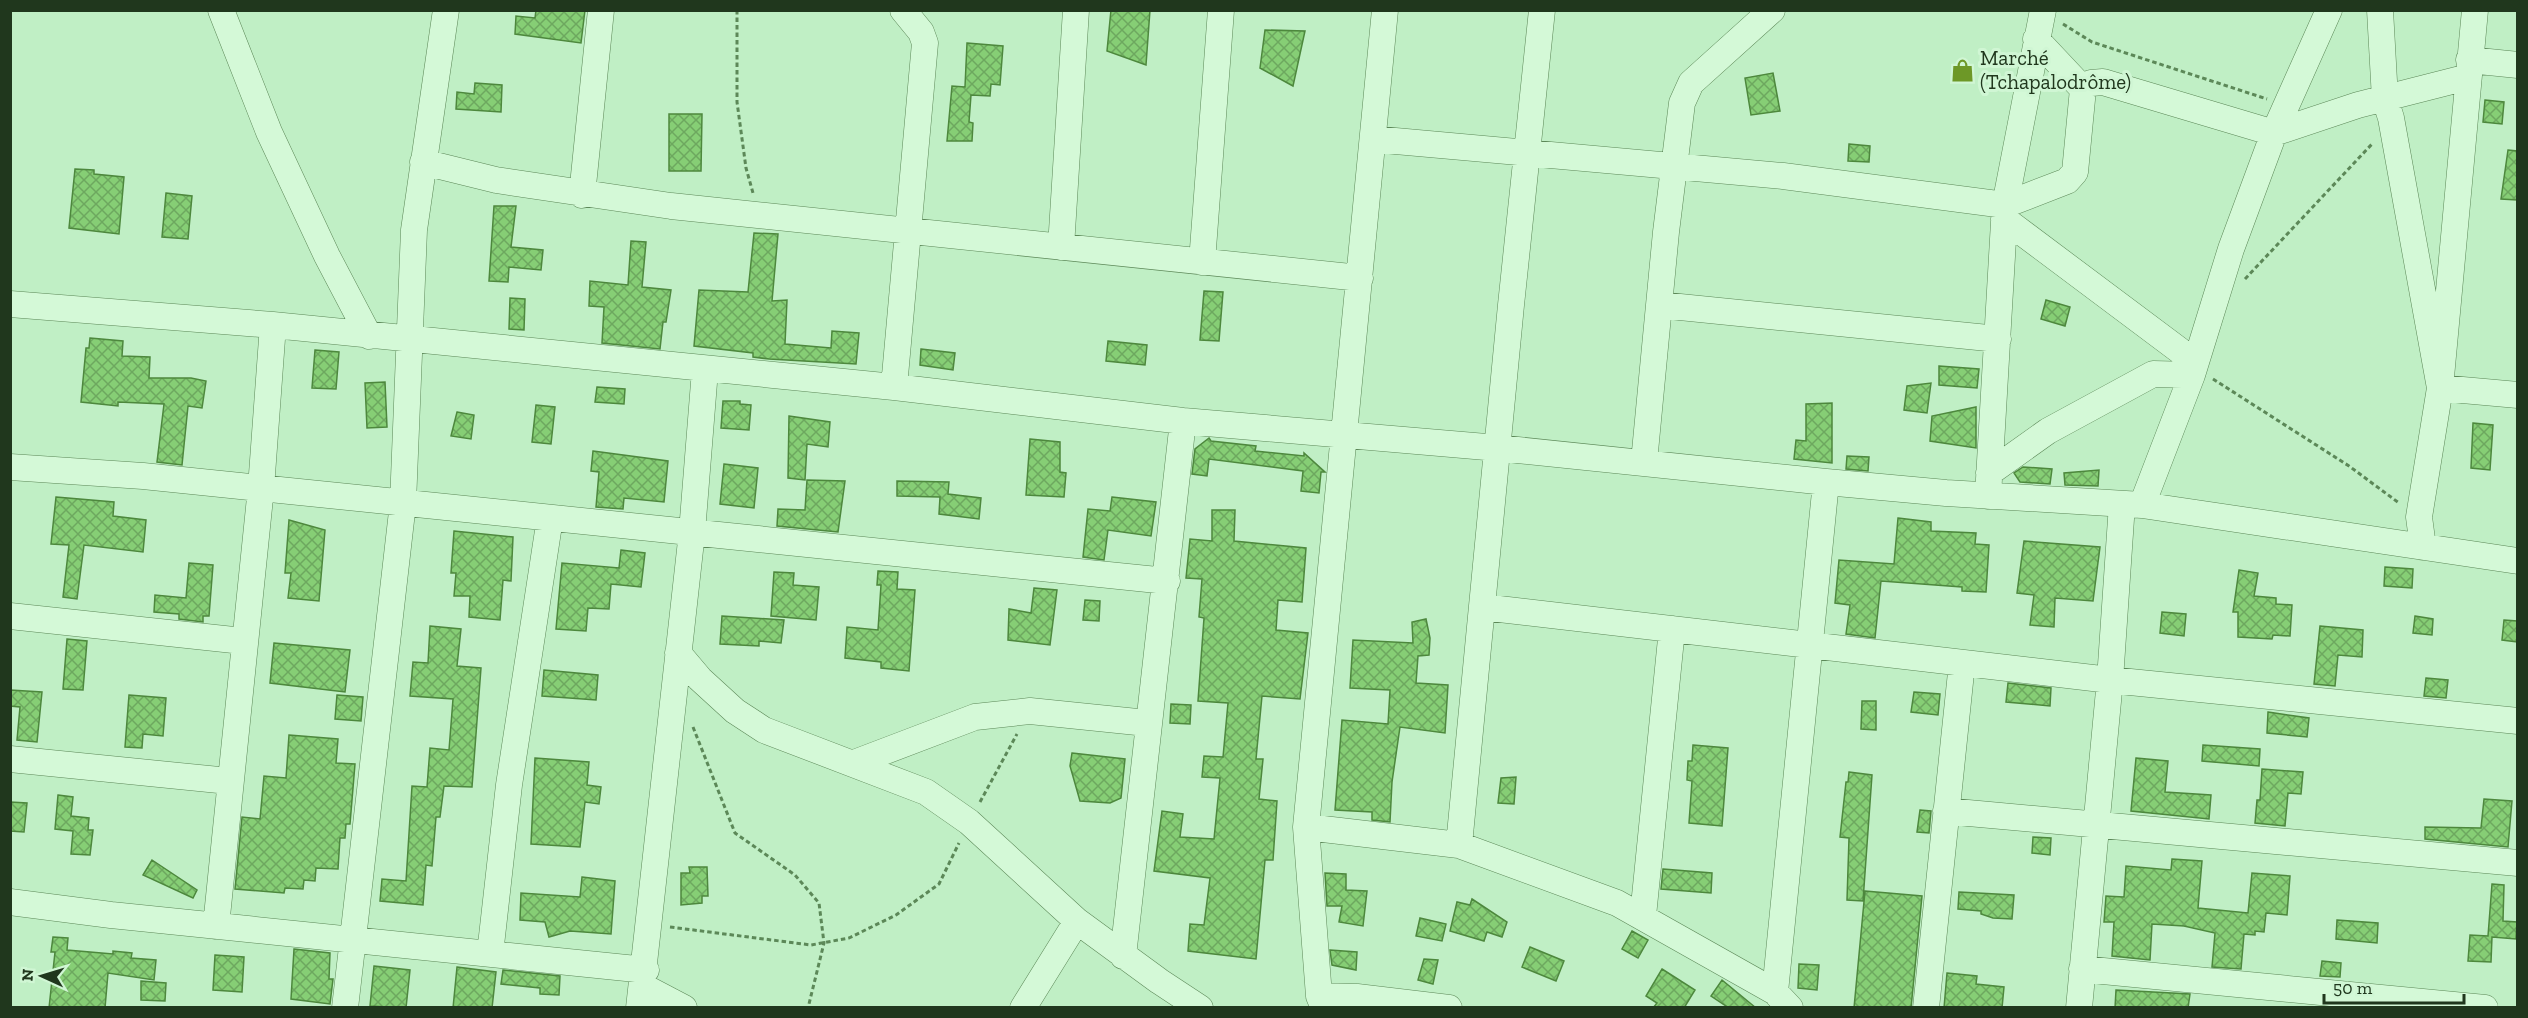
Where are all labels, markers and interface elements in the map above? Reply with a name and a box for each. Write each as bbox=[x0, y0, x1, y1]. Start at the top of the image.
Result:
place label: Marché (Tchapalodrôme) bbox=[1980, 45, 2131, 94]
shop icon: Marché (Tchapalodrôme) bbox=[1949, 57, 1975, 83]
north arrow bbox=[12, 946, 72, 1006]
scale bar bbox=[2324, 967, 2464, 1005]
text: N bbox=[18, 968, 37, 982]
text: 50 m bbox=[2333, 977, 2373, 999]

